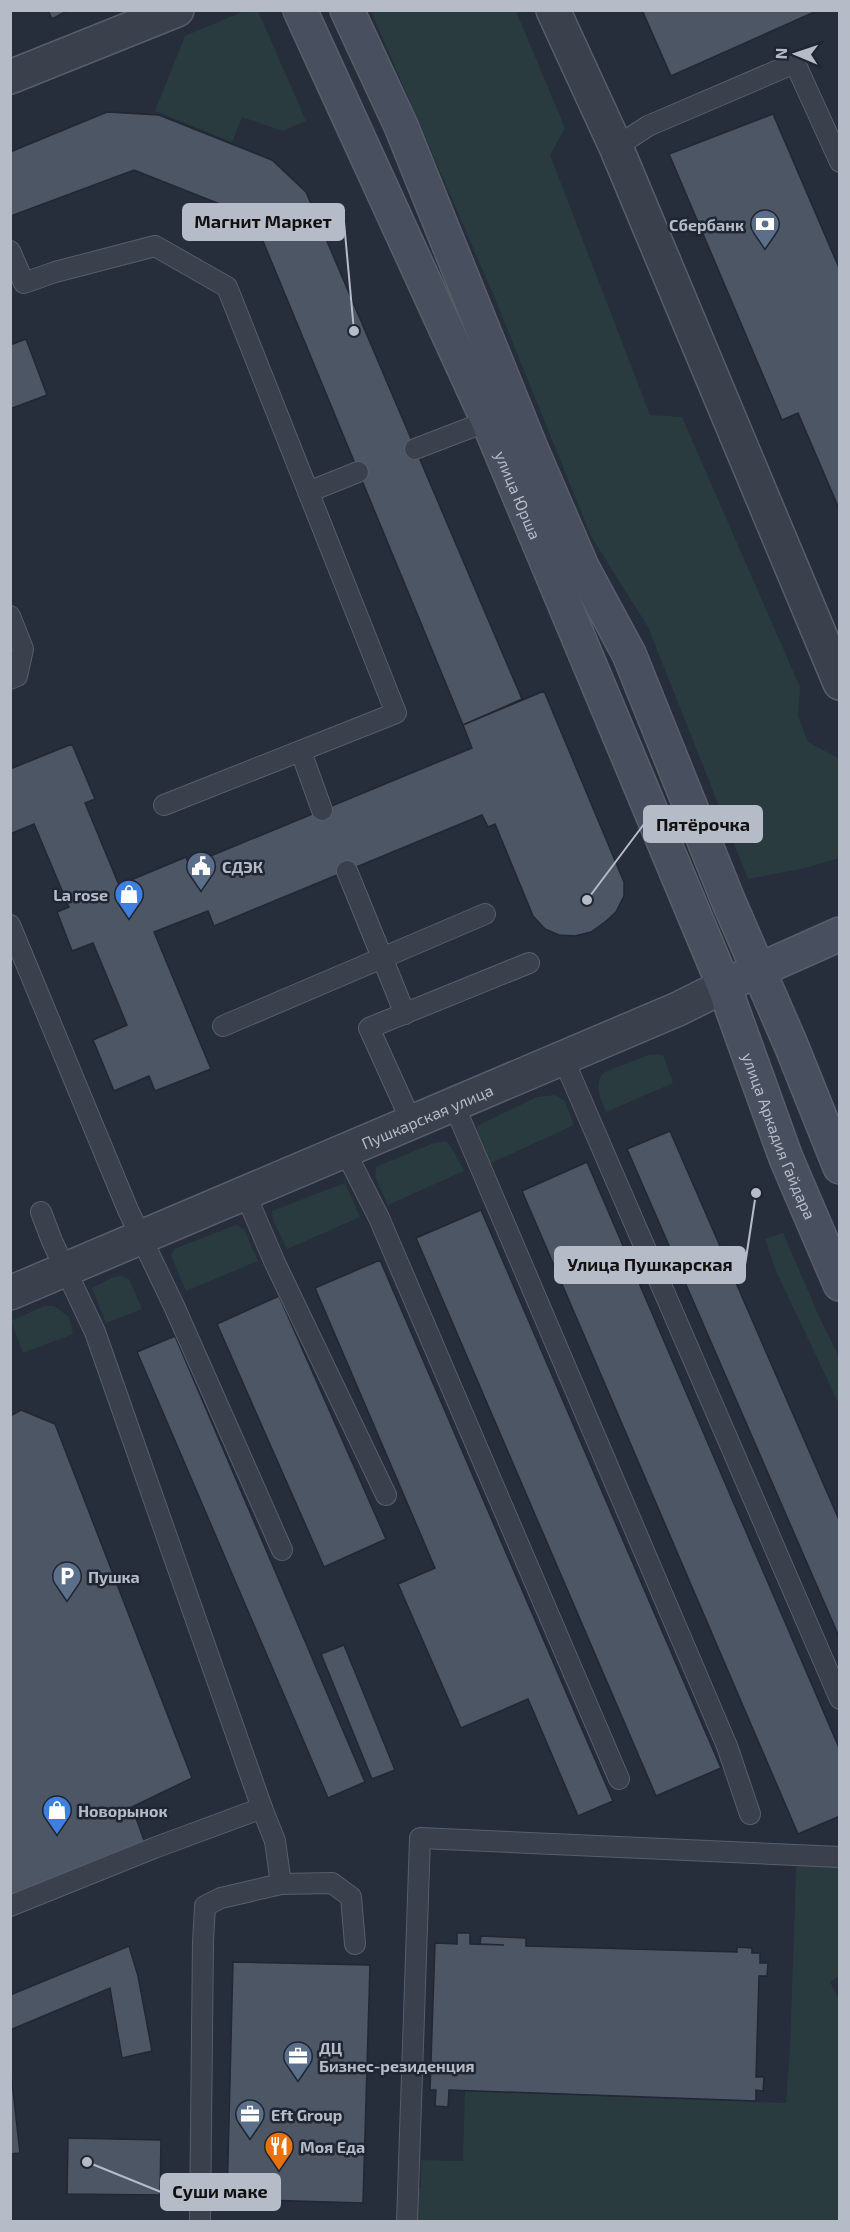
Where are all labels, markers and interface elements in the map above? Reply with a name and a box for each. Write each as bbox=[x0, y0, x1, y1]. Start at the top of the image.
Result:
north arrow bbox=[766, 24, 826, 84]
text: N bbox=[771, 47, 790, 60]
callout: Магнит Маркет bbox=[183, 204, 344, 240]
bank icon: Сбербанк bbox=[749, 208, 781, 250]
text: Магнит Маркет bbox=[194, 210, 332, 232]
place label: Сбербанк bbox=[669, 215, 744, 234]
street label: улица Юрша bbox=[491, 448, 546, 542]
callout: Пятёрочка bbox=[644, 806, 762, 842]
text: Пятёрочка bbox=[656, 813, 750, 835]
public building icon: СДЭК bbox=[185, 850, 217, 892]
place label: СДЭК bbox=[222, 857, 263, 876]
shop icon: La rose bbox=[113, 878, 145, 920]
place label: La rose bbox=[53, 885, 108, 904]
street label: улица Аркадия Гайдара bbox=[738, 1050, 821, 1222]
street label: Пушкарская улица bbox=[358, 1079, 496, 1152]
callout: Улица Пушкарская bbox=[555, 1247, 745, 1283]
text: Улица Пушкарская bbox=[567, 1253, 733, 1275]
parking icon: Пушка bbox=[51, 1560, 83, 1602]
place label: Пушка bbox=[88, 1567, 140, 1586]
shop icon: Новорынок bbox=[41, 1794, 73, 1836]
place label: Новорынок bbox=[78, 1801, 168, 1820]
place label: ДЦ Бизнес-резиденция bbox=[319, 2038, 475, 2075]
office icon: ДЦ Бизнес-резиденция bbox=[282, 2040, 314, 2082]
office icon: Eft Group bbox=[234, 2098, 266, 2140]
place label: Eft Group bbox=[271, 2105, 342, 2124]
restaurant icon: Моя Еда bbox=[263, 2130, 295, 2172]
place label: Моя Еда bbox=[300, 2137, 365, 2156]
callout: Суши маке bbox=[161, 2174, 280, 2210]
text: Суши маке bbox=[172, 2180, 268, 2202]

